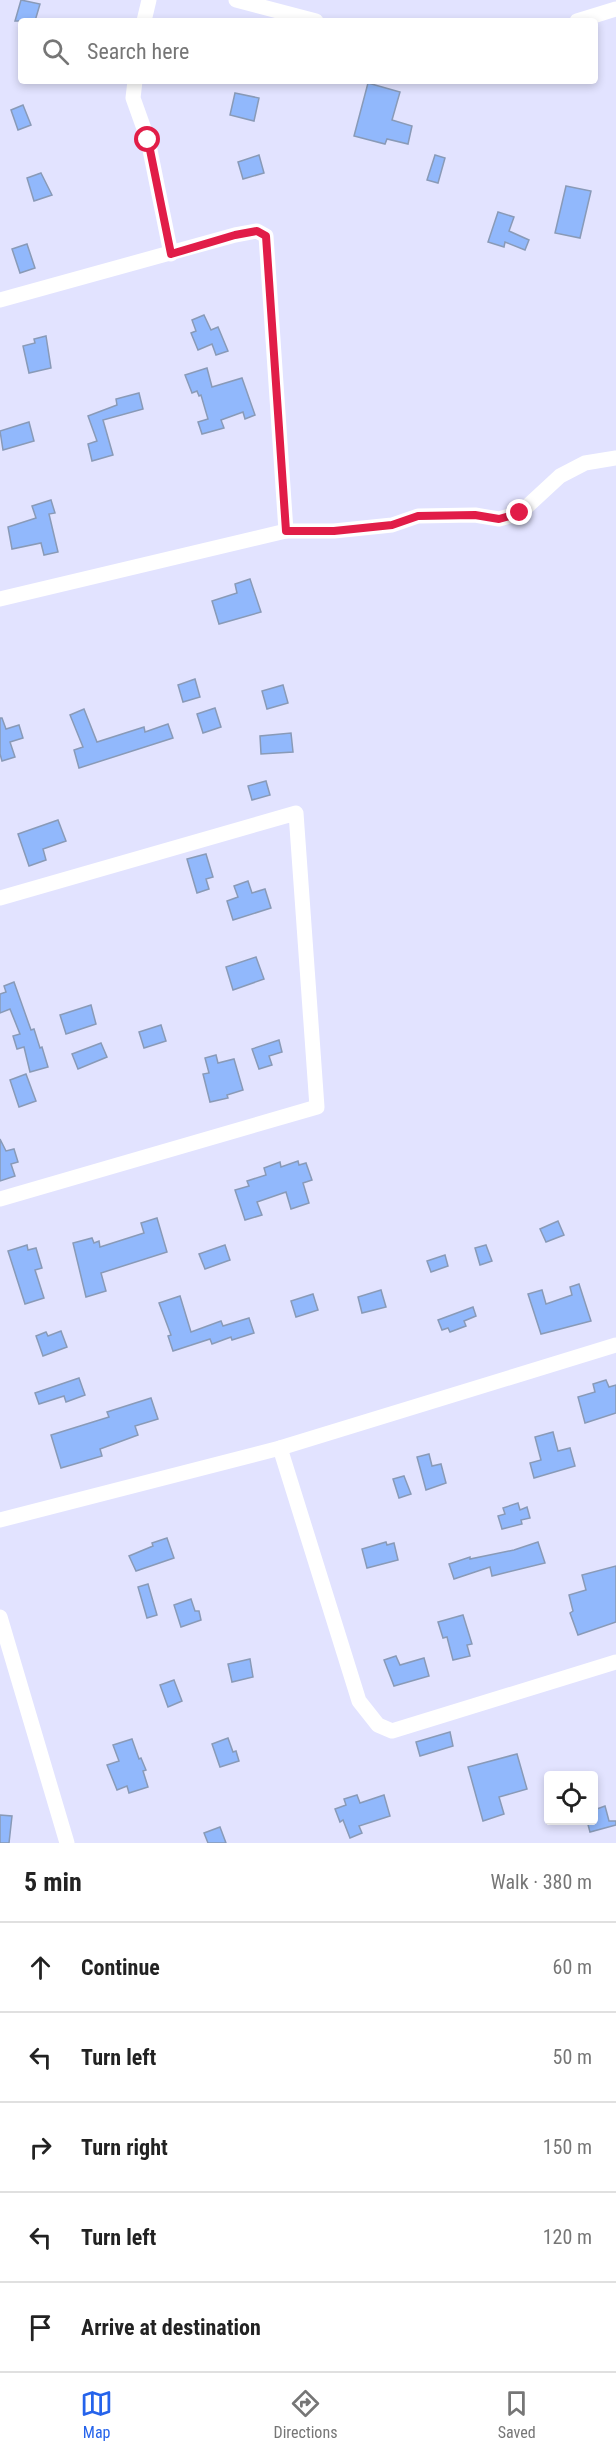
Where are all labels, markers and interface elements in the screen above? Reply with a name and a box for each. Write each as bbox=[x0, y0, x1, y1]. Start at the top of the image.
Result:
search box bbox=[18, 18, 598, 84]
icon: search bbox=[39, 35, 72, 68]
text: Search here bbox=[87, 39, 189, 64]
route start bbox=[134, 126, 160, 152]
route end bbox=[506, 499, 532, 525]
map controls bbox=[544, 1771, 598, 1825]
button: locate bbox=[544, 1771, 598, 1825]
text: 5 min bbox=[24, 1867, 82, 1897]
text: Walk · 380 m bbox=[491, 1870, 592, 1894]
icon: ahead bbox=[24, 1951, 57, 1984]
text: Continue bbox=[81, 1955, 160, 1980]
text: 60 m bbox=[553, 1955, 592, 1979]
icon: left bbox=[24, 2041, 57, 2074]
text: Turn left bbox=[81, 2045, 156, 2070]
text: 50 m bbox=[553, 2045, 592, 2069]
icon: right bbox=[24, 2131, 57, 2164]
text: Turn right bbox=[81, 2135, 168, 2160]
text: 150 m bbox=[543, 2135, 592, 2159]
icon: left bbox=[24, 2221, 57, 2254]
text: Turn left bbox=[81, 2225, 156, 2250]
text: 120 m bbox=[543, 2225, 592, 2249]
icon: arrive bbox=[24, 2311, 57, 2344]
text: Arrive at destination bbox=[81, 2315, 261, 2340]
tab: Map bbox=[80, 2387, 113, 2442]
tab: Directions bbox=[274, 2387, 337, 2442]
tab: Saved bbox=[498, 2387, 536, 2442]

